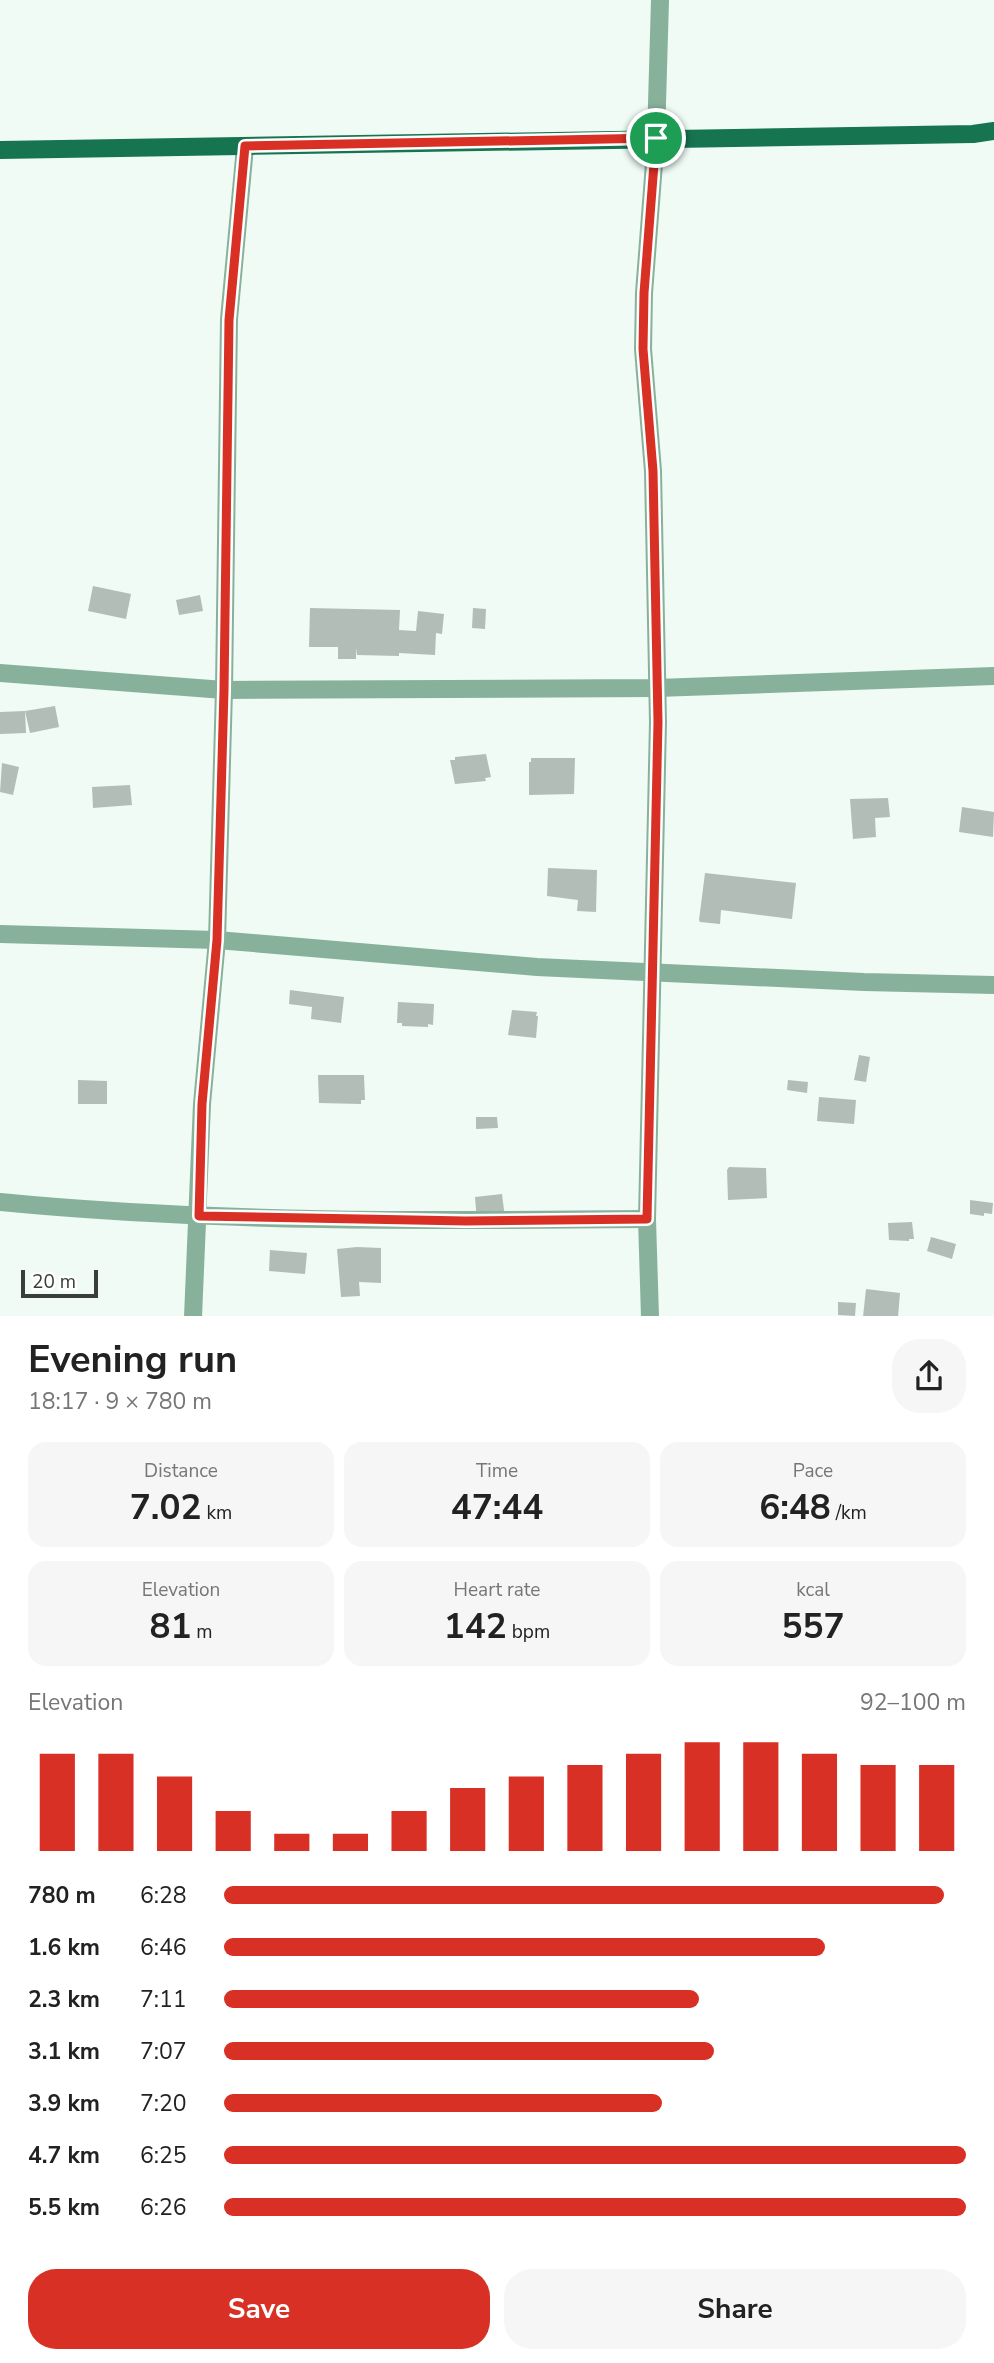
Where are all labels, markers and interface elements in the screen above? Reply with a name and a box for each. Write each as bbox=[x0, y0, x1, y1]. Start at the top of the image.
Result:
pin bbox=[626, 108, 686, 168]
icon: arrive bbox=[637, 119, 675, 157]
scale bar bbox=[21, 1268, 98, 1299]
text: 20 m bbox=[32, 1269, 76, 1295]
text: Evening run bbox=[28, 1334, 237, 1385]
button: share bbox=[892, 1339, 966, 1413]
text: 18:17 · 9 × 780 m bbox=[28, 1386, 212, 1417]
text: Distance bbox=[144, 1458, 218, 1484]
text: Time bbox=[476, 1458, 518, 1484]
text: Pace bbox=[793, 1458, 833, 1484]
text: 7.02 bbox=[130, 1484, 202, 1531]
text: 47:44 bbox=[451, 1484, 543, 1531]
text: 6:48 bbox=[759, 1484, 831, 1531]
text: km bbox=[202, 1500, 232, 1526]
text: /km bbox=[831, 1500, 867, 1526]
text: Elevation bbox=[142, 1577, 220, 1603]
text: Heart rate bbox=[454, 1577, 540, 1603]
text: kcal bbox=[796, 1577, 830, 1603]
text: 81 bbox=[149, 1603, 191, 1650]
text: 142 bbox=[444, 1603, 507, 1650]
text: 557 bbox=[781, 1603, 845, 1650]
text: m bbox=[191, 1619, 213, 1645]
text: bpm bbox=[507, 1619, 550, 1645]
text: Elevation bbox=[28, 1687, 123, 1718]
text: 92–100 m bbox=[860, 1687, 966, 1718]
text: 780 m bbox=[28, 1880, 96, 1911]
text: 6:28 bbox=[140, 1880, 187, 1911]
text: 1.6 km bbox=[28, 1932, 100, 1963]
text: 6:46 bbox=[140, 1932, 187, 1963]
text: 2.3 km bbox=[28, 1984, 100, 2015]
text: 7:11 bbox=[140, 1984, 187, 2015]
text: 3.1 km bbox=[28, 2036, 100, 2067]
text: 7:07 bbox=[140, 2036, 187, 2067]
text: 3.9 km bbox=[28, 2088, 100, 2119]
text: 7:20 bbox=[140, 2088, 187, 2119]
text: 4.7 km bbox=[28, 2140, 100, 2171]
text: 6:25 bbox=[140, 2140, 187, 2171]
text: 5.5 km bbox=[28, 2192, 100, 2223]
text: 6:26 bbox=[140, 2192, 187, 2223]
button: Save bbox=[28, 2269, 490, 2349]
button: Share bbox=[504, 2269, 966, 2349]

